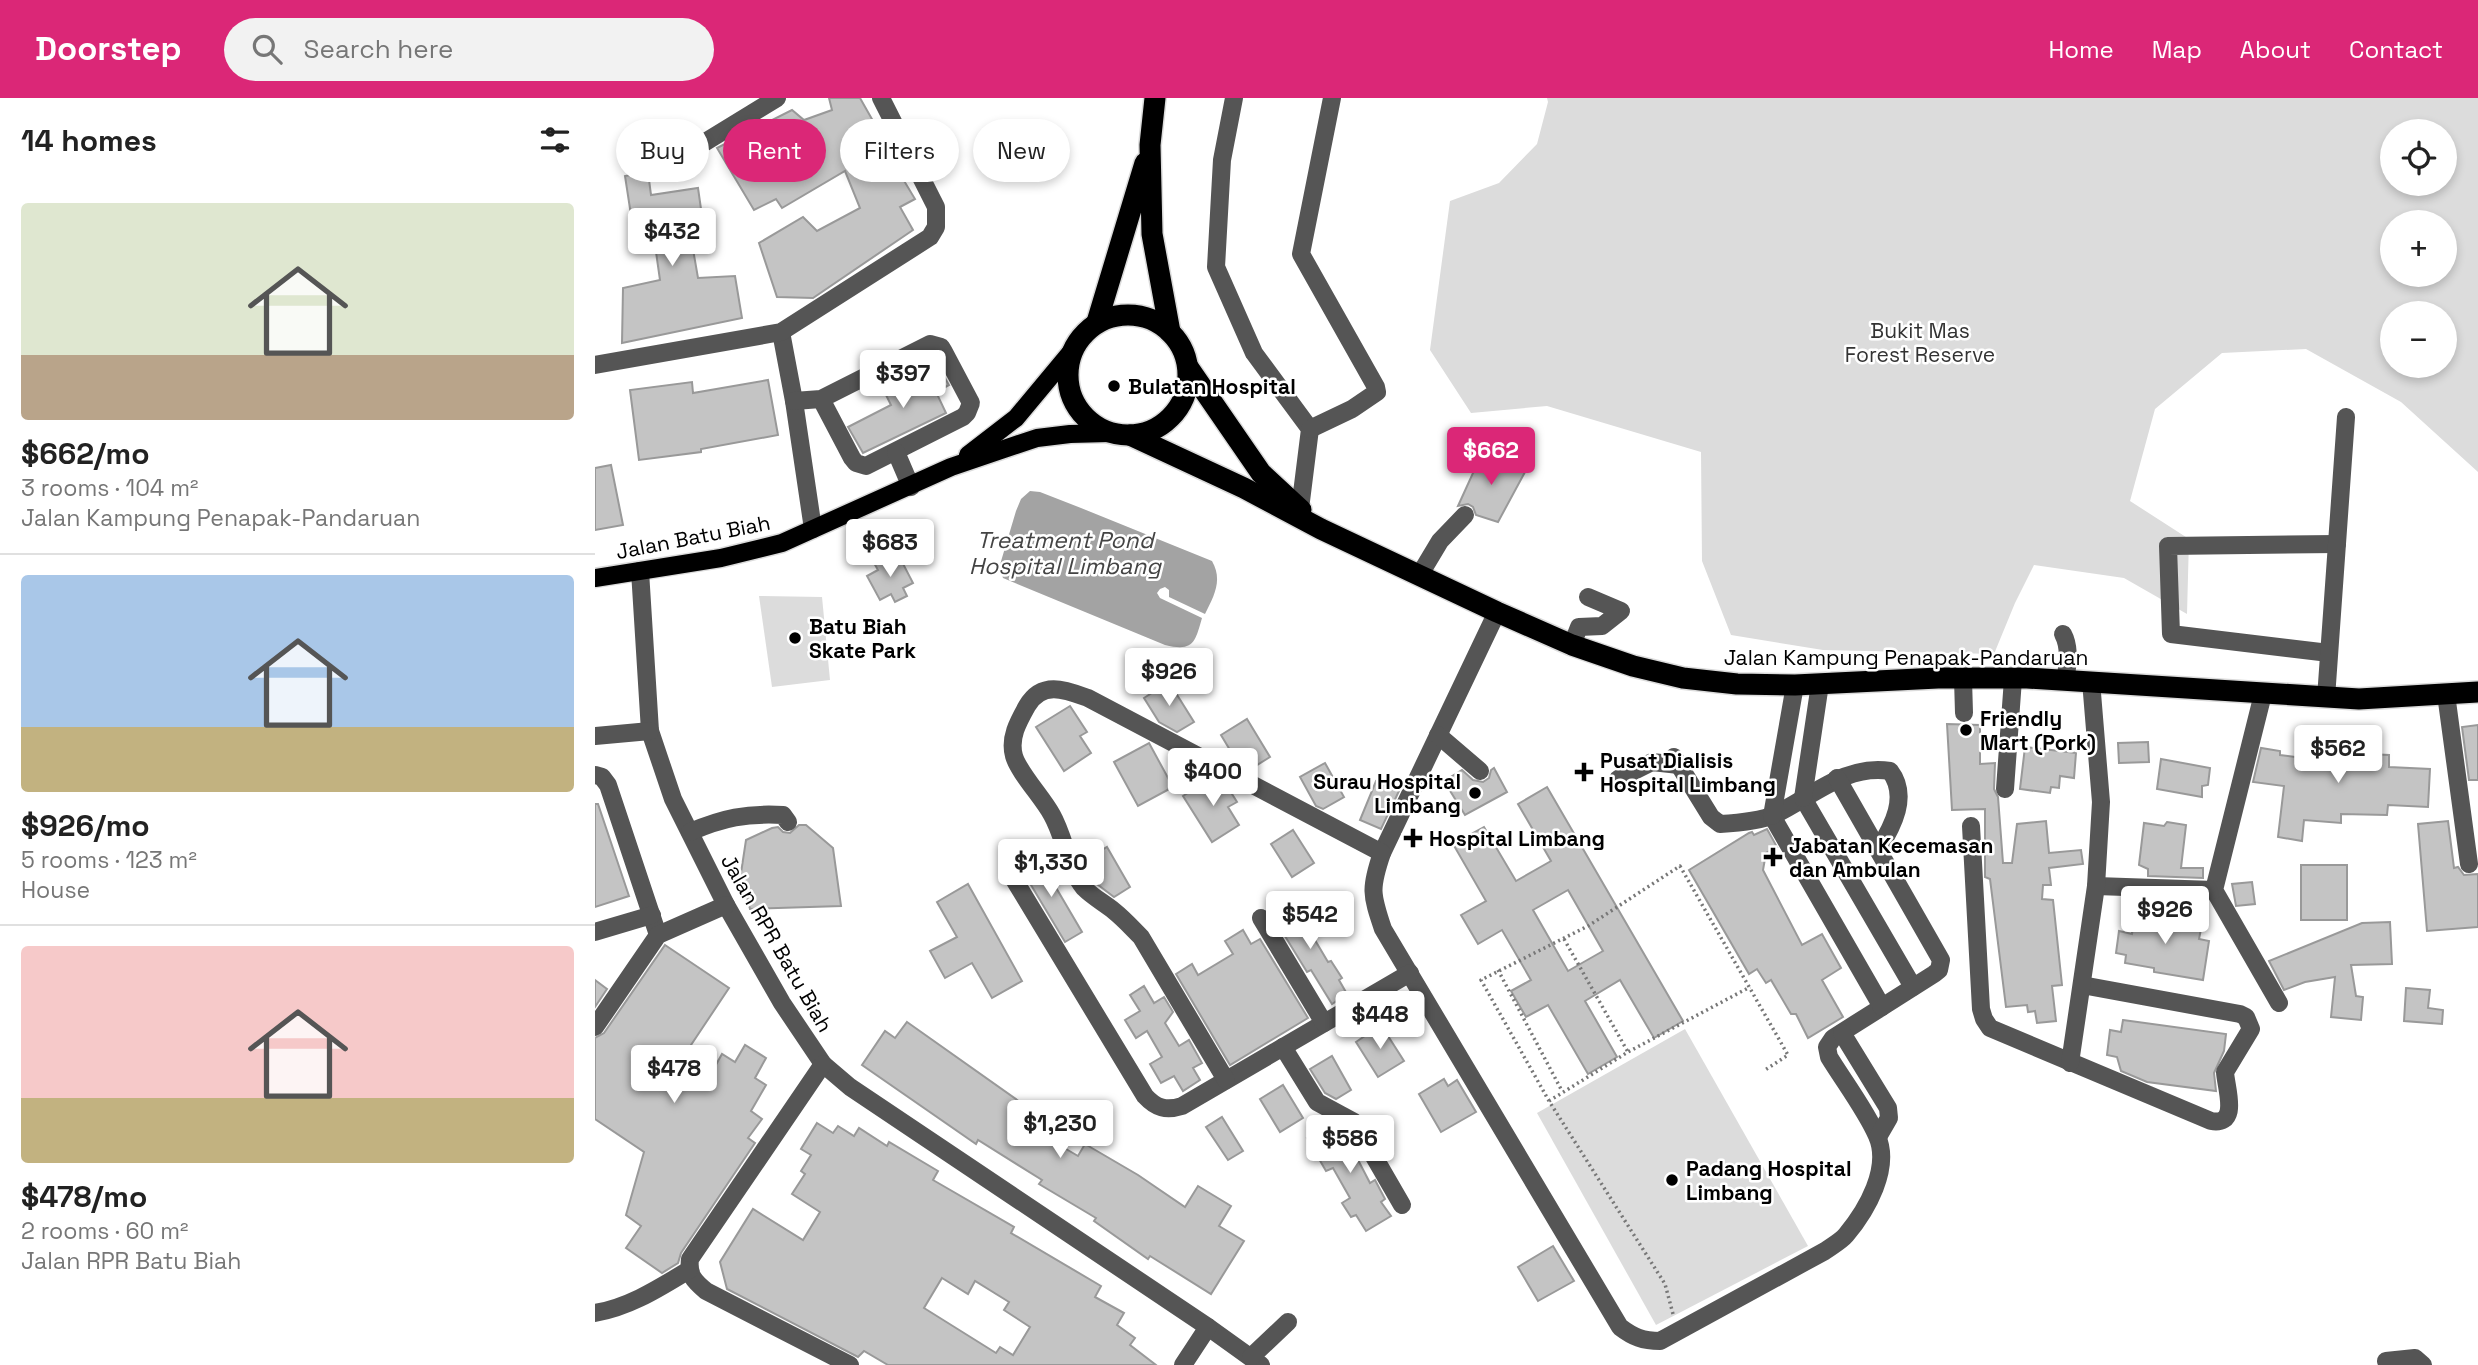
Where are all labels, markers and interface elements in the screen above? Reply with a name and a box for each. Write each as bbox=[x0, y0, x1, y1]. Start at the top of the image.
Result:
search box bbox=[224, 18, 714, 81]
text: Doorstep bbox=[35, 28, 182, 70]
icon: search bbox=[248, 30, 286, 68]
text: Search here bbox=[304, 32, 453, 66]
text: Home bbox=[2048, 34, 2114, 65]
text: Map bbox=[2152, 34, 2202, 65]
text: About bbox=[2240, 34, 2311, 65]
text: Contact bbox=[2349, 34, 2443, 65]
chip: Buy bbox=[616, 119, 709, 182]
chip: Rent bbox=[723, 119, 826, 182]
chip: Filters bbox=[840, 119, 959, 182]
chip: New bbox=[973, 119, 1070, 182]
map controls bbox=[2380, 119, 2457, 378]
button: locate bbox=[2380, 119, 2457, 196]
text: 14 homes bbox=[21, 121, 157, 160]
icon: filters bbox=[536, 121, 574, 159]
pin: $432 bbox=[631, 208, 713, 268]
button: + bbox=[2380, 210, 2457, 287]
text: $432 bbox=[644, 216, 700, 246]
icon: home bbox=[235, 248, 361, 374]
button: − bbox=[2380, 301, 2457, 378]
park label: Bukit Mas Forest Reserve bbox=[1845, 317, 1995, 368]
pin: $397 bbox=[862, 350, 944, 410]
text: $397 bbox=[876, 358, 930, 388]
place label: Bulatan Hospital bbox=[1128, 373, 1296, 400]
marker: Bulatan Hospital bbox=[1106, 378, 1122, 394]
pin: $662 bbox=[1450, 428, 1532, 487]
text: $662/mo bbox=[21, 434, 150, 473]
text: $662 bbox=[1463, 435, 1519, 465]
text: 3 rooms · 104 m² bbox=[21, 473, 198, 503]
text: Jalan Kampung Penapak-Pandaruan bbox=[21, 503, 420, 533]
street label: Jalan Batu Biah bbox=[614, 509, 772, 565]
pin: $683 bbox=[849, 519, 931, 579]
water label: Treatment Pond Hospital Limbang bbox=[969, 525, 1162, 581]
text: $683 bbox=[862, 527, 918, 557]
place label: Batu Biah Skate Park bbox=[809, 613, 916, 664]
icon: home bbox=[235, 620, 361, 746]
marker: Batu Biah Skate Park bbox=[787, 630, 803, 646]
street label: Jalan Kampung Penapak-Pandaruan bbox=[1724, 644, 2088, 671]
pin: $926 bbox=[1128, 648, 1210, 708]
text: $926 bbox=[1141, 656, 1197, 686]
place label: Friendly Mart (Pork) bbox=[1980, 705, 2096, 756]
marker: Friendly Mart (Pork) bbox=[1958, 722, 1974, 738]
pin: $562 bbox=[2297, 726, 2379, 785]
text: $562 bbox=[2310, 733, 2366, 763]
place label: Pusat Dialisis Hospital Limbang bbox=[1600, 747, 1776, 798]
pin: $400 bbox=[1172, 748, 1254, 808]
text: $400 bbox=[1184, 756, 1242, 786]
marker: Pusat Dialisis Hospital Limbang bbox=[1574, 762, 1594, 782]
place label: Surau Hospital Limbang bbox=[1313, 768, 1461, 819]
marker: Surau Hospital Limbang bbox=[1467, 785, 1483, 801]
text: $926/mo bbox=[21, 806, 150, 845]
place label: Hospital Limbang bbox=[1429, 825, 1605, 852]
marker: Hospital Limbang bbox=[1403, 828, 1423, 848]
place label: Jabatan Kecemasan dan Ambulan bbox=[1789, 832, 1993, 883]
pin: $1,330 bbox=[994, 840, 1108, 899]
text: 5 rooms · 123 m² bbox=[21, 845, 197, 875]
text: $1,330 bbox=[1014, 847, 1088, 877]
marker: Jabatan Kecemasan dan Ambulan bbox=[1763, 847, 1783, 867]
street label: Jalan RPR Batu Biah bbox=[715, 849, 839, 1037]
text: House bbox=[21, 875, 90, 905]
pin: $926 bbox=[2124, 886, 2206, 946]
pin: $542 bbox=[1269, 892, 1351, 951]
text: $926 bbox=[2137, 894, 2193, 924]
text: $542 bbox=[1282, 899, 1338, 929]
icon: home bbox=[235, 991, 361, 1117]
pin: $448 bbox=[1339, 992, 1421, 1051]
text: $448 bbox=[1352, 999, 1409, 1029]
pin: $478 bbox=[633, 1046, 715, 1105]
text: $478 bbox=[647, 1053, 701, 1083]
pin: $1,230 bbox=[1003, 1100, 1117, 1160]
text: $1,230 bbox=[1023, 1108, 1097, 1138]
pin: $586 bbox=[1309, 1116, 1391, 1175]
text: $586 bbox=[1322, 1123, 1378, 1153]
place label: Padang Hospital Limbang bbox=[1686, 1155, 1852, 1206]
marker: Padang Hospital Limbang bbox=[1664, 1172, 1680, 1188]
text: $478/mo bbox=[21, 1177, 147, 1216]
text: 2 rooms · 60 m² bbox=[21, 1216, 188, 1246]
text: Jalan RPR Batu Biah bbox=[21, 1246, 241, 1276]

